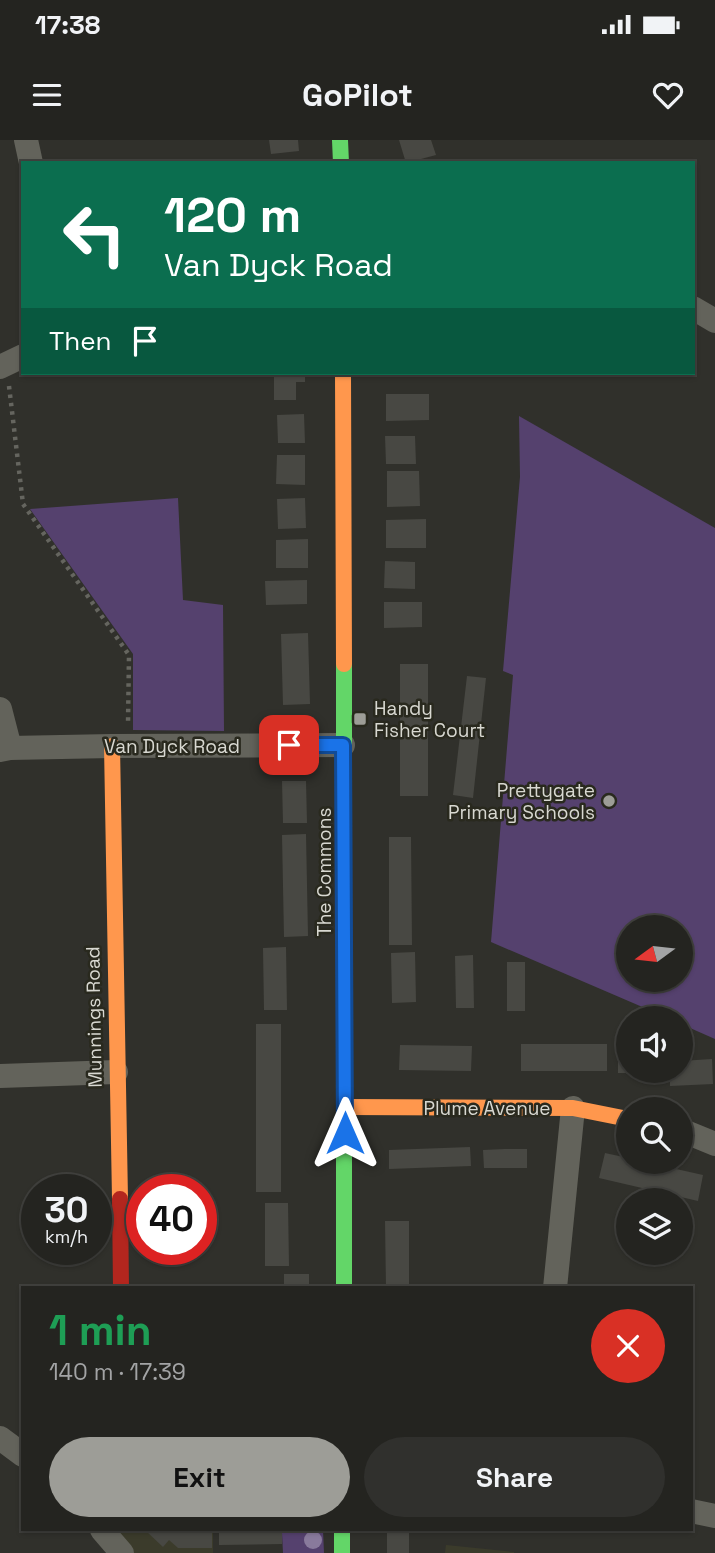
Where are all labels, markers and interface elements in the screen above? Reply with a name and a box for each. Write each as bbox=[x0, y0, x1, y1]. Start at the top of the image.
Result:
text: 17:38 bbox=[35, 8, 100, 42]
text: GoPilot bbox=[302, 75, 413, 115]
icon: menu bbox=[28, 76, 66, 114]
icon: heart bbox=[649, 76, 687, 114]
text: 120 m bbox=[164, 184, 301, 246]
icon: left bbox=[49, 189, 140, 280]
text: Van Dyck Road bbox=[164, 245, 393, 285]
icon: arrive bbox=[126, 322, 164, 360]
text: Then bbox=[49, 324, 112, 358]
place label: Handy Fisher Court bbox=[374, 696, 485, 743]
marker: Handy Fisher Court bbox=[352, 711, 368, 727]
pin bbox=[259, 715, 319, 775]
icon: arrive bbox=[270, 726, 308, 764]
street label: Van Dyck Road bbox=[104, 734, 240, 759]
place label: Prettygate Primary Schools bbox=[448, 778, 595, 825]
marker: Prettygate Primary Schools bbox=[601, 793, 617, 809]
street label: The Commons bbox=[312, 808, 337, 936]
north arrow bbox=[616, 915, 693, 992]
map controls bbox=[616, 915, 693, 1265]
street label: Munnings Road bbox=[80, 946, 108, 1088]
button: sound bbox=[616, 1006, 693, 1083]
position arrow bbox=[308, 1096, 382, 1170]
street label: Plume Avenue bbox=[423, 1096, 551, 1121]
button: search bbox=[616, 1097, 693, 1174]
speed limit sign: 40 bbox=[126, 1174, 217, 1265]
text: 30 bbox=[45, 1188, 88, 1232]
button: layers bbox=[616, 1188, 693, 1265]
text: km/h bbox=[45, 1225, 88, 1248]
text: 1 min bbox=[49, 1304, 152, 1357]
button: close bbox=[591, 1309, 665, 1383]
text: 140 m · 17:39 bbox=[49, 1357, 186, 1387]
button: Exit bbox=[49, 1437, 350, 1517]
button: Share bbox=[364, 1437, 665, 1517]

